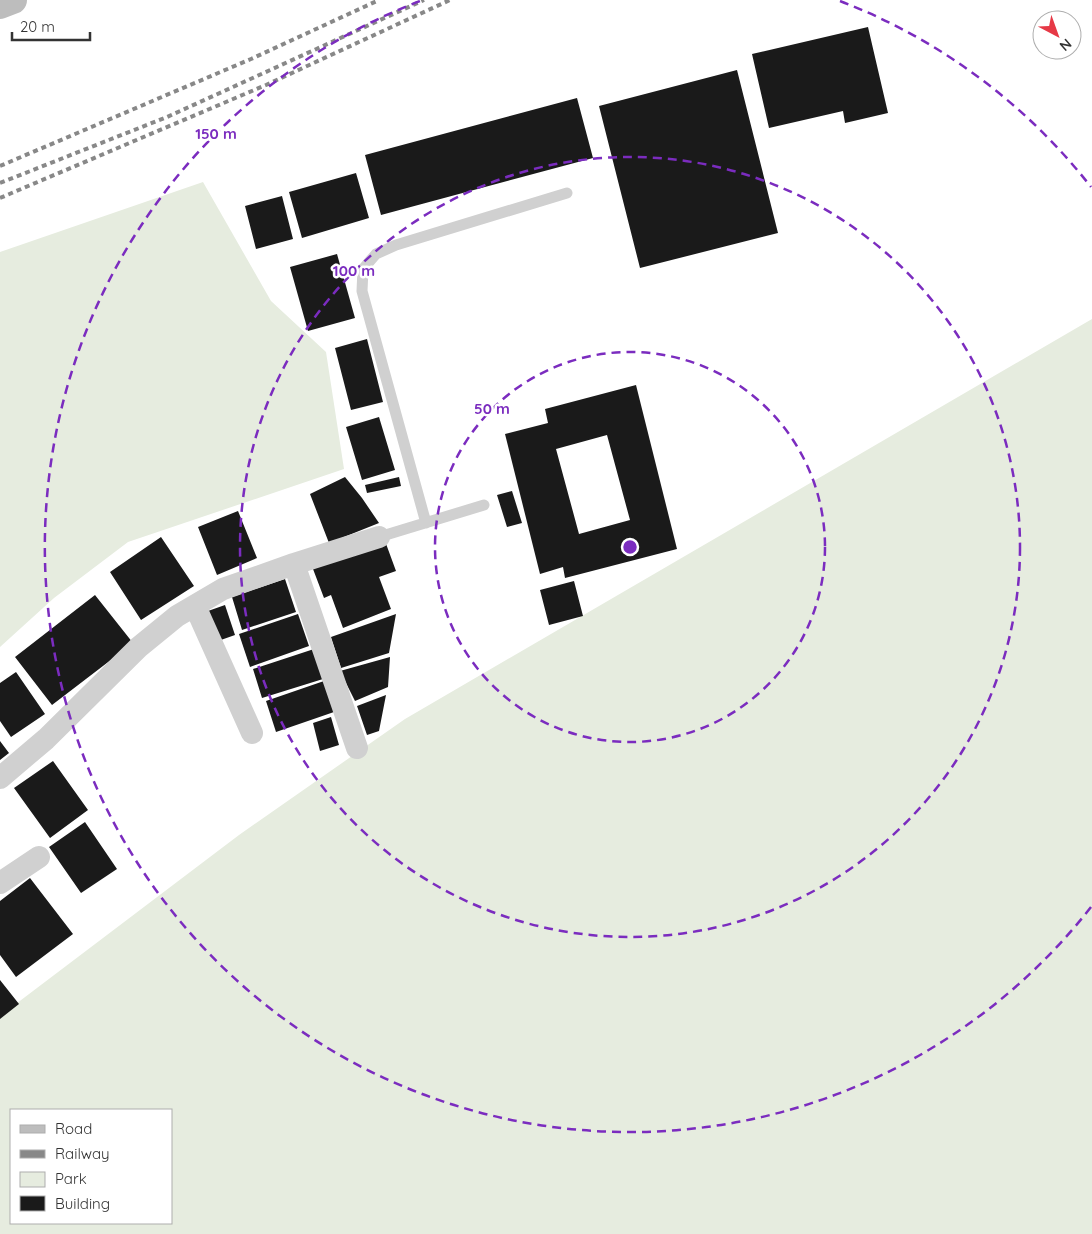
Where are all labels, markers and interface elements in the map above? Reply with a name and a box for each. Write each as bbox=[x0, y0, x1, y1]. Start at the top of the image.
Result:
scale bar bbox=[12, 10, 90, 42]
north arrow bbox=[1032, 10, 1082, 60]
text: 20 m bbox=[20, 17, 55, 36]
text: N bbox=[1056, 35, 1075, 55]
text: 150 m bbox=[195, 124, 237, 143]
text: 100 m bbox=[333, 261, 375, 280]
text: 50 m bbox=[474, 399, 510, 418]
centre of rings bbox=[621, 538, 639, 556]
legend bbox=[10, 1109, 172, 1224]
text: Road bbox=[55, 1119, 92, 1138]
text: Railway bbox=[55, 1144, 110, 1163]
text: Park bbox=[55, 1169, 87, 1188]
text: Building bbox=[55, 1194, 110, 1213]

